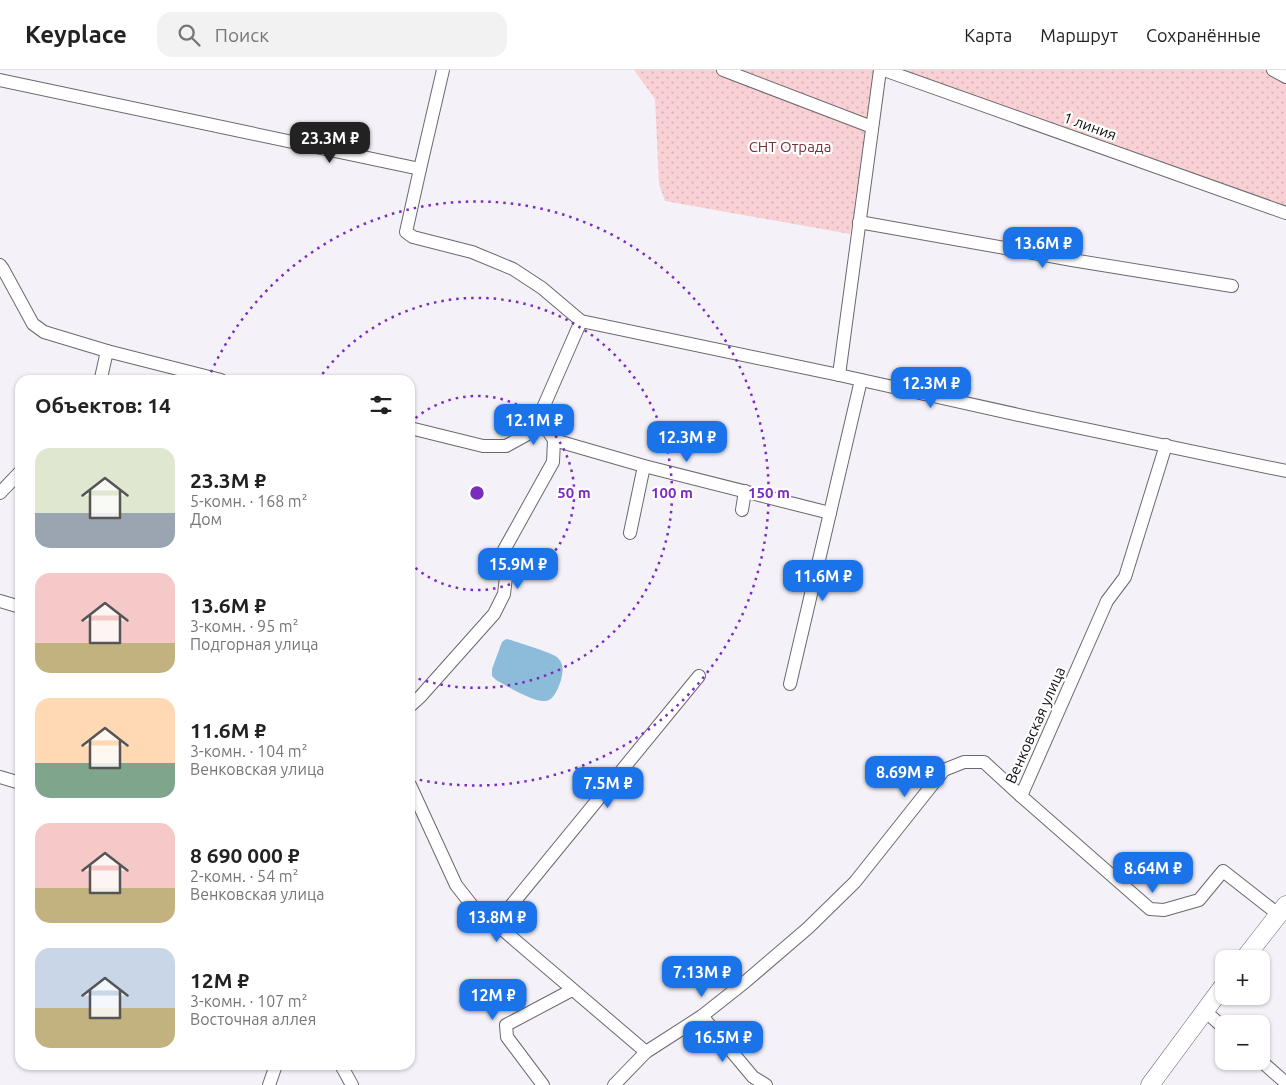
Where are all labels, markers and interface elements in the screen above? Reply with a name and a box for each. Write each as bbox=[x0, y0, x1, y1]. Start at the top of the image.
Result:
search box bbox=[157, 12, 507, 57]
text: Keyplace bbox=[25, 21, 127, 48]
icon: search bbox=[175, 21, 203, 49]
text: Поиск bbox=[215, 24, 269, 46]
text: Карта bbox=[964, 25, 1012, 45]
text: Маршрут bbox=[1040, 25, 1118, 45]
text: Сохранённые bbox=[1146, 25, 1261, 45]
street label: 1 линия bbox=[1061, 109, 1119, 143]
pin: 23.3M ₽ bbox=[284, 122, 376, 164]
text: 23.3M ₽ bbox=[301, 129, 359, 147]
park label: СНТ Отрада bbox=[749, 138, 831, 155]
pin: 13.6M ₽ bbox=[997, 226, 1089, 269]
text: 13.6M ₽ bbox=[1014, 234, 1072, 252]
pin: 12.3M ₽ bbox=[885, 366, 977, 409]
text: 12.3M ₽ bbox=[902, 374, 960, 392]
icon: filters bbox=[367, 391, 395, 419]
text: Объектов: 14 bbox=[35, 393, 171, 417]
pin: 12.1M ₽ bbox=[488, 404, 580, 446]
text: 12.1M ₽ bbox=[505, 411, 563, 429]
pin: 12.3M ₽ bbox=[641, 420, 733, 463]
text: 12.3M ₽ bbox=[658, 428, 716, 446]
icon: home bbox=[75, 468, 135, 528]
text: 23.3M ₽ bbox=[190, 468, 266, 492]
centre of rings bbox=[468, 484, 486, 502]
text: 50 m bbox=[557, 484, 591, 501]
text: 100 m bbox=[651, 484, 693, 501]
text: 150 m bbox=[748, 484, 790, 501]
text: 5-комн. · 168 m² bbox=[190, 492, 307, 510]
text: Дом bbox=[190, 510, 222, 528]
pin: 15.9M ₽ bbox=[472, 548, 564, 590]
text: 15.9M ₽ bbox=[489, 555, 547, 573]
pin: 11.6M ₽ bbox=[777, 560, 869, 602]
text: 11.6M ₽ bbox=[794, 567, 852, 585]
icon: home bbox=[75, 593, 135, 653]
text: 13.6M ₽ bbox=[190, 593, 266, 617]
text: 3-комн. · 95 m² bbox=[190, 617, 298, 635]
text: Подгорная улица bbox=[190, 635, 319, 653]
street label: Венковская улица bbox=[1002, 664, 1068, 786]
icon: home bbox=[75, 718, 135, 778]
text: 11.6M ₽ bbox=[190, 718, 266, 742]
text: 3-комн. · 104 m² bbox=[190, 742, 307, 760]
pin: 8.69M ₽ bbox=[859, 756, 951, 798]
text: Венковская улица bbox=[190, 760, 324, 778]
text: 8.69M ₽ bbox=[876, 763, 934, 781]
pin: 7.5M ₽ bbox=[567, 766, 649, 809]
text: 7.5M ₽ bbox=[583, 774, 633, 792]
icon: home bbox=[75, 843, 135, 903]
text: 8 690 000 ₽ bbox=[190, 843, 300, 867]
pin: 8.64M ₽ bbox=[1107, 852, 1199, 894]
text: 8.64M ₽ bbox=[1124, 859, 1182, 877]
text: 2-комн. · 54 m² bbox=[190, 867, 298, 885]
text: Венковская улица bbox=[190, 885, 324, 903]
pin: 13.8M ₽ bbox=[451, 900, 543, 943]
text: 13.8M ₽ bbox=[468, 908, 526, 926]
map controls bbox=[1215, 950, 1270, 1070]
button: + bbox=[1215, 950, 1270, 1005]
pin: 7.13M ₽ bbox=[656, 956, 748, 998]
text: 7.13M ₽ bbox=[673, 963, 731, 981]
icon: home bbox=[75, 968, 135, 1028]
text: 12M ₽ bbox=[190, 968, 249, 992]
pin: 12M ₽ bbox=[458, 978, 528, 1021]
text: 12M ₽ bbox=[470, 986, 516, 1004]
text: 3-комн. · 107 m² bbox=[190, 992, 307, 1010]
text: Восточная аллея bbox=[190, 1010, 316, 1028]
button: − bbox=[1215, 1015, 1270, 1070]
pin: 16.5M ₽ bbox=[677, 1020, 769, 1063]
text: 16.5M ₽ bbox=[694, 1028, 752, 1046]

